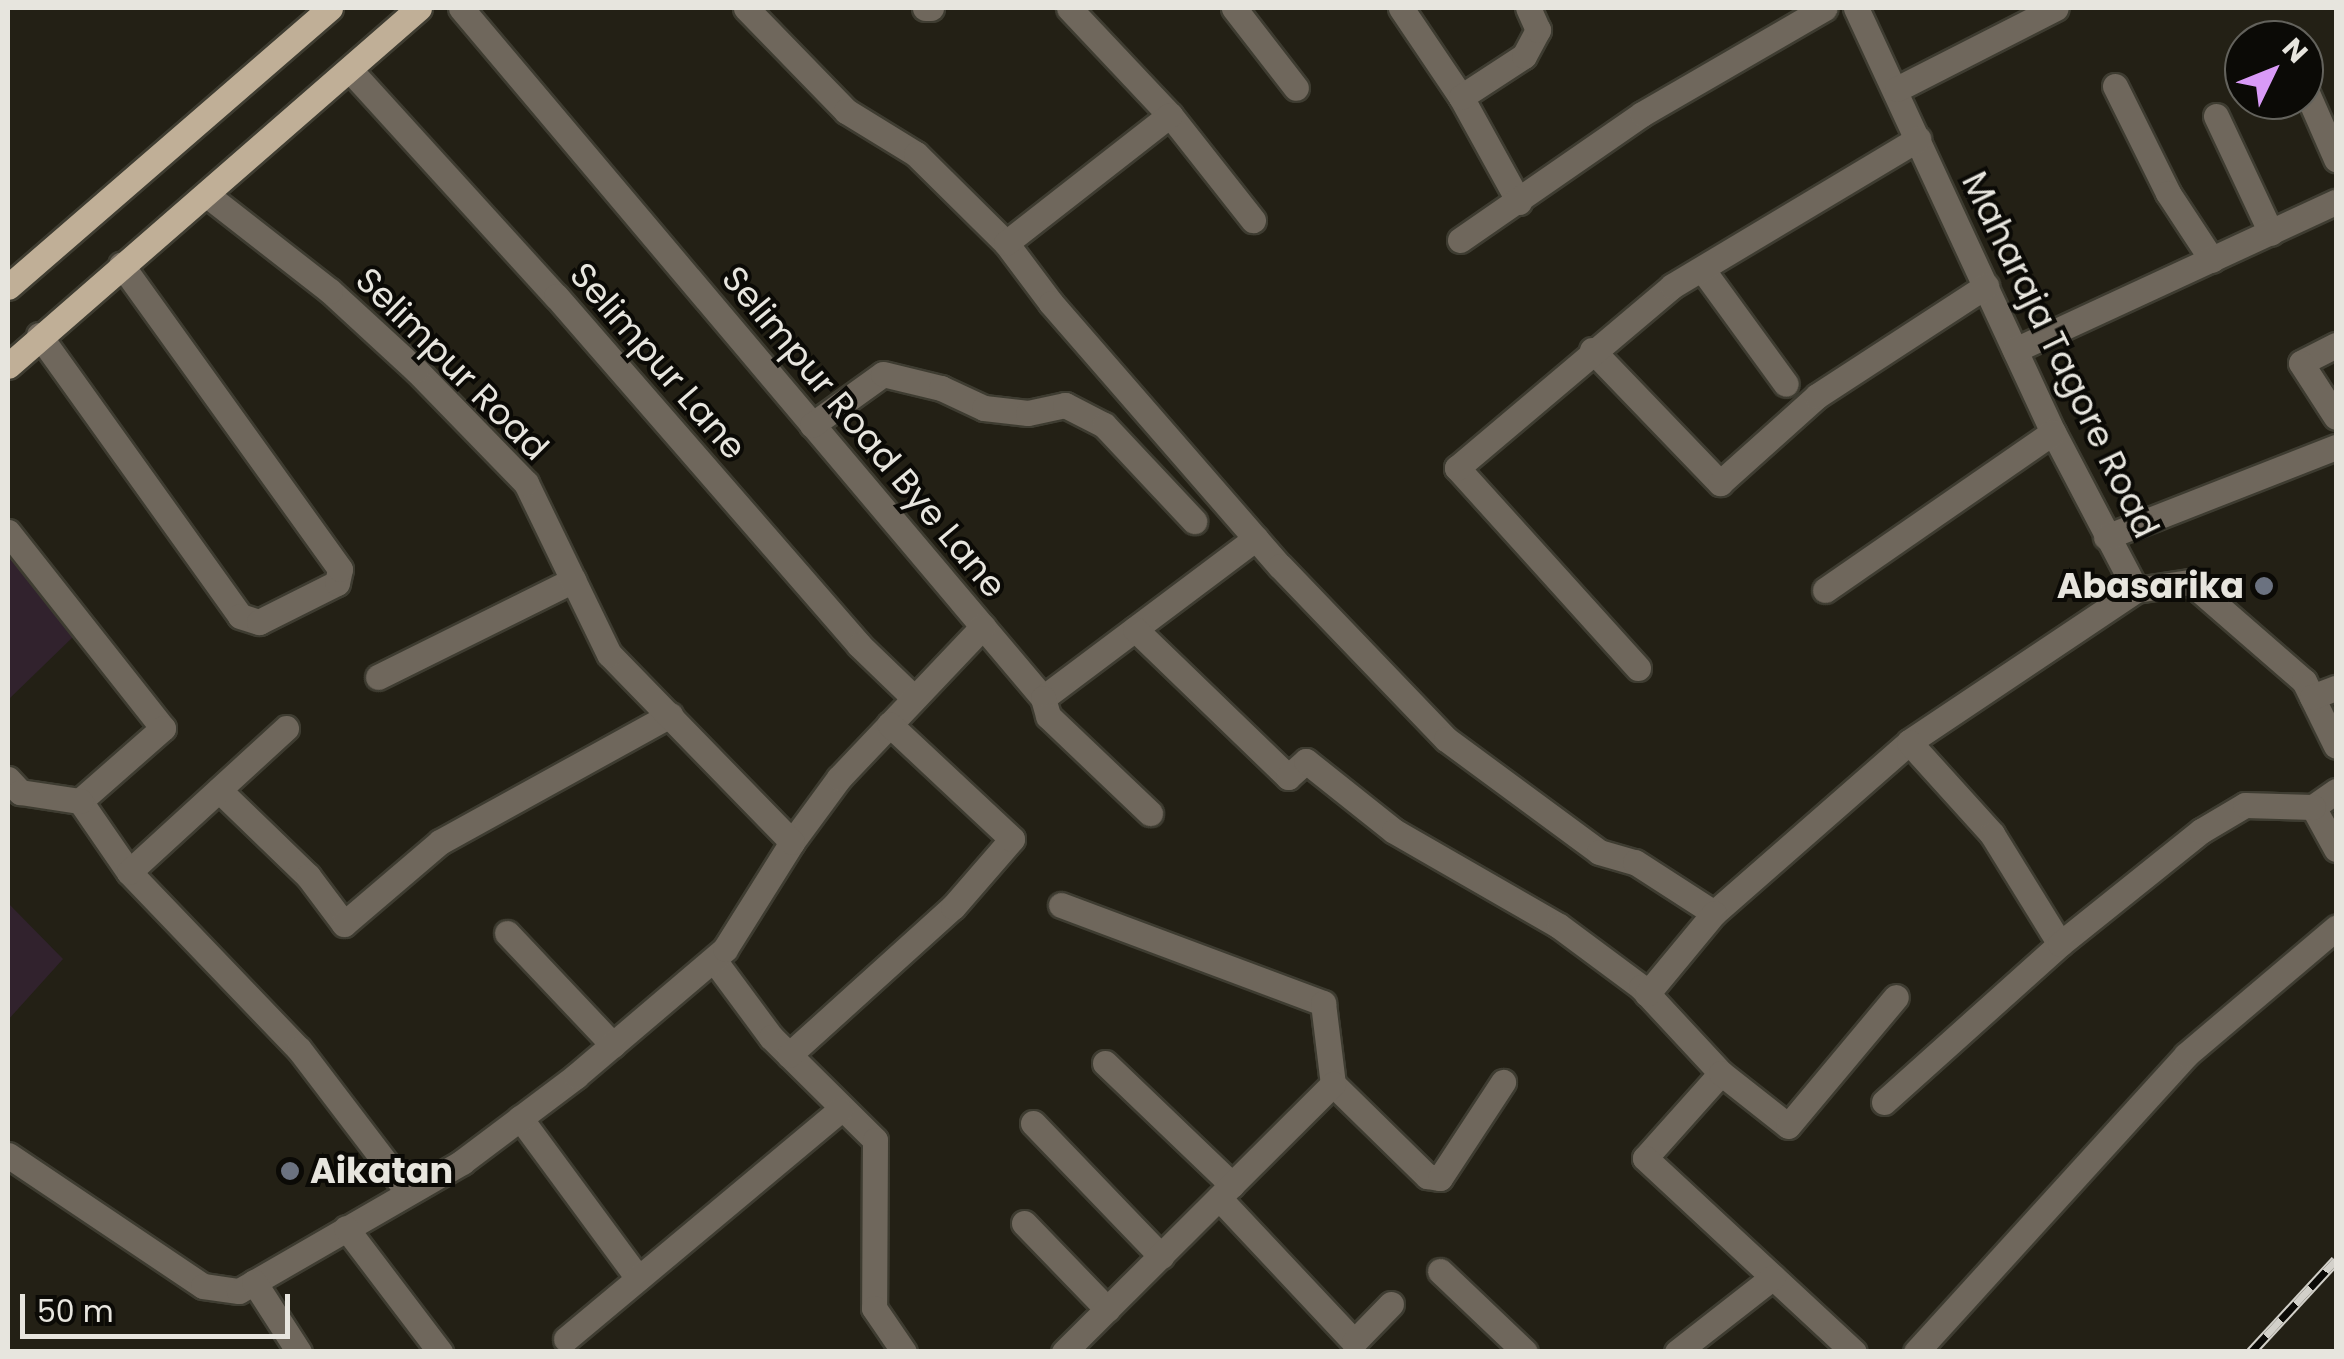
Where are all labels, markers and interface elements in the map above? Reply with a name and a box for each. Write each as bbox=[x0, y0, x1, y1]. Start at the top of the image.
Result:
north arrow bbox=[2224, 20, 2324, 120]
text: N bbox=[2273, 30, 2316, 72]
street label: Maharaja Tagore Road bbox=[1953, 165, 2167, 545]
street label: Selimpur Lane bbox=[561, 254, 755, 468]
street label: Selimpur Road Bye Lane bbox=[713, 258, 1015, 606]
street label: Selimpur Road bbox=[347, 259, 557, 469]
place label: Abasarika bbox=[2057, 565, 2244, 607]
marker: Abasarika bbox=[2253, 575, 2275, 597]
place label: Aikatan bbox=[310, 1150, 453, 1192]
marker: Aikatan bbox=[279, 1160, 301, 1182]
scale bar bbox=[25, 1274, 295, 1336]
text: 50 m bbox=[37, 1290, 114, 1333]

